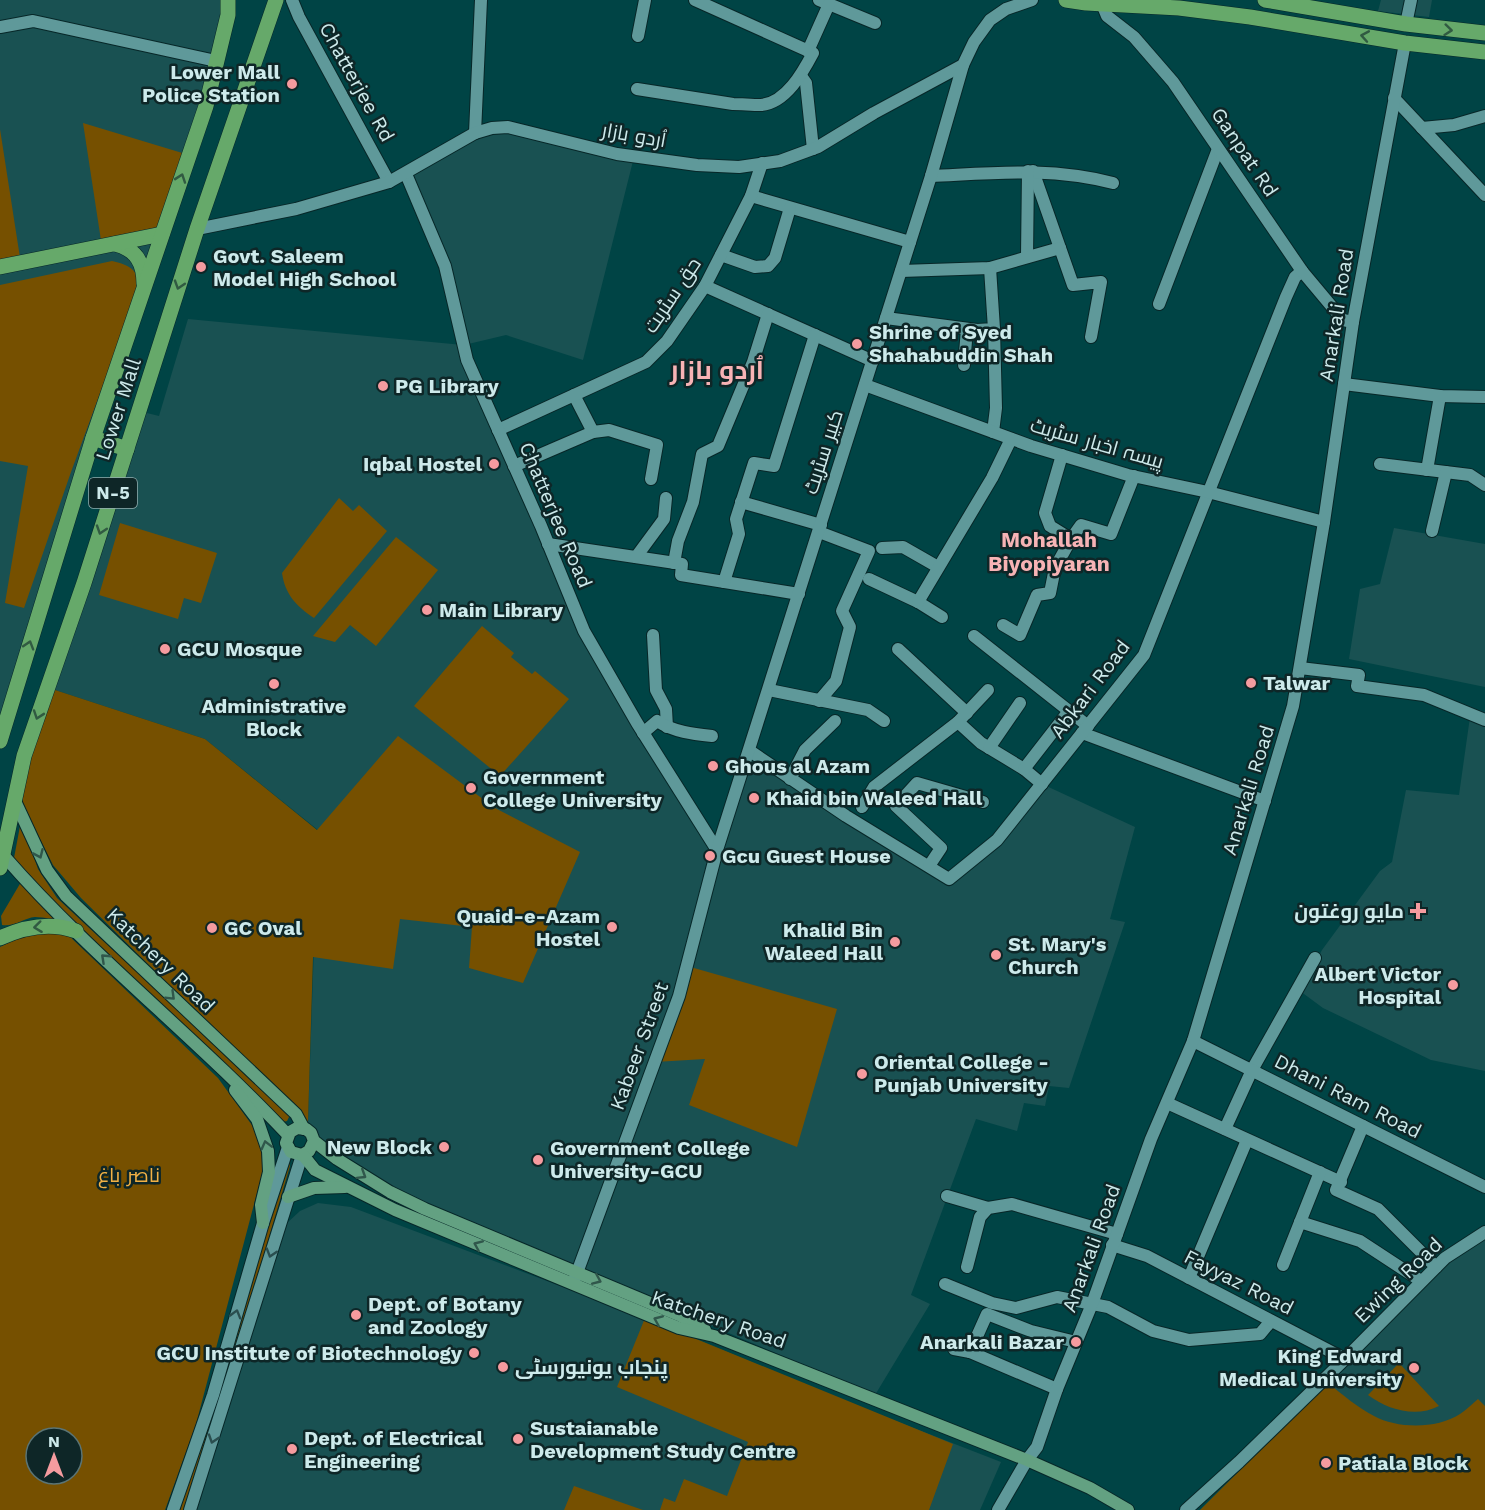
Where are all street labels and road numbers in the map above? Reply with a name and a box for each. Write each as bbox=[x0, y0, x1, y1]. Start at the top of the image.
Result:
street label: Chatterjee Rd bbox=[314, 18, 400, 146]
street label: Ganpat Rd bbox=[1206, 103, 1284, 201]
street label: اُردو بازار bbox=[599, 117, 668, 152]
street label: Anarkali Road bbox=[1314, 247, 1358, 383]
street label: حق سٹریت bbox=[638, 253, 707, 338]
street label: Lower Mall bbox=[90, 355, 146, 463]
street label: کبیر سٹریٹ bbox=[798, 407, 848, 497]
street label: پیسہ اخبار سٹریٹ bbox=[1027, 413, 1167, 475]
street label: Chatterjee Road bbox=[514, 438, 598, 592]
road number: N-5 bbox=[89, 478, 137, 508]
street label: Abkari Road bbox=[1045, 635, 1135, 743]
street label: Anarkali Road bbox=[1217, 722, 1279, 858]
street label: Katchery Road bbox=[102, 902, 220, 1018]
street label: Kabeer Street bbox=[605, 978, 673, 1113]
street label: Dhani Ram Road bbox=[1270, 1049, 1426, 1143]
street label: Anarkali Road bbox=[1057, 1181, 1125, 1315]
street label: Ewing Road bbox=[1349, 1232, 1447, 1328]
street label: Fayyaz Road bbox=[1180, 1244, 1298, 1320]
street label: Katchery Road bbox=[648, 1285, 790, 1353]

